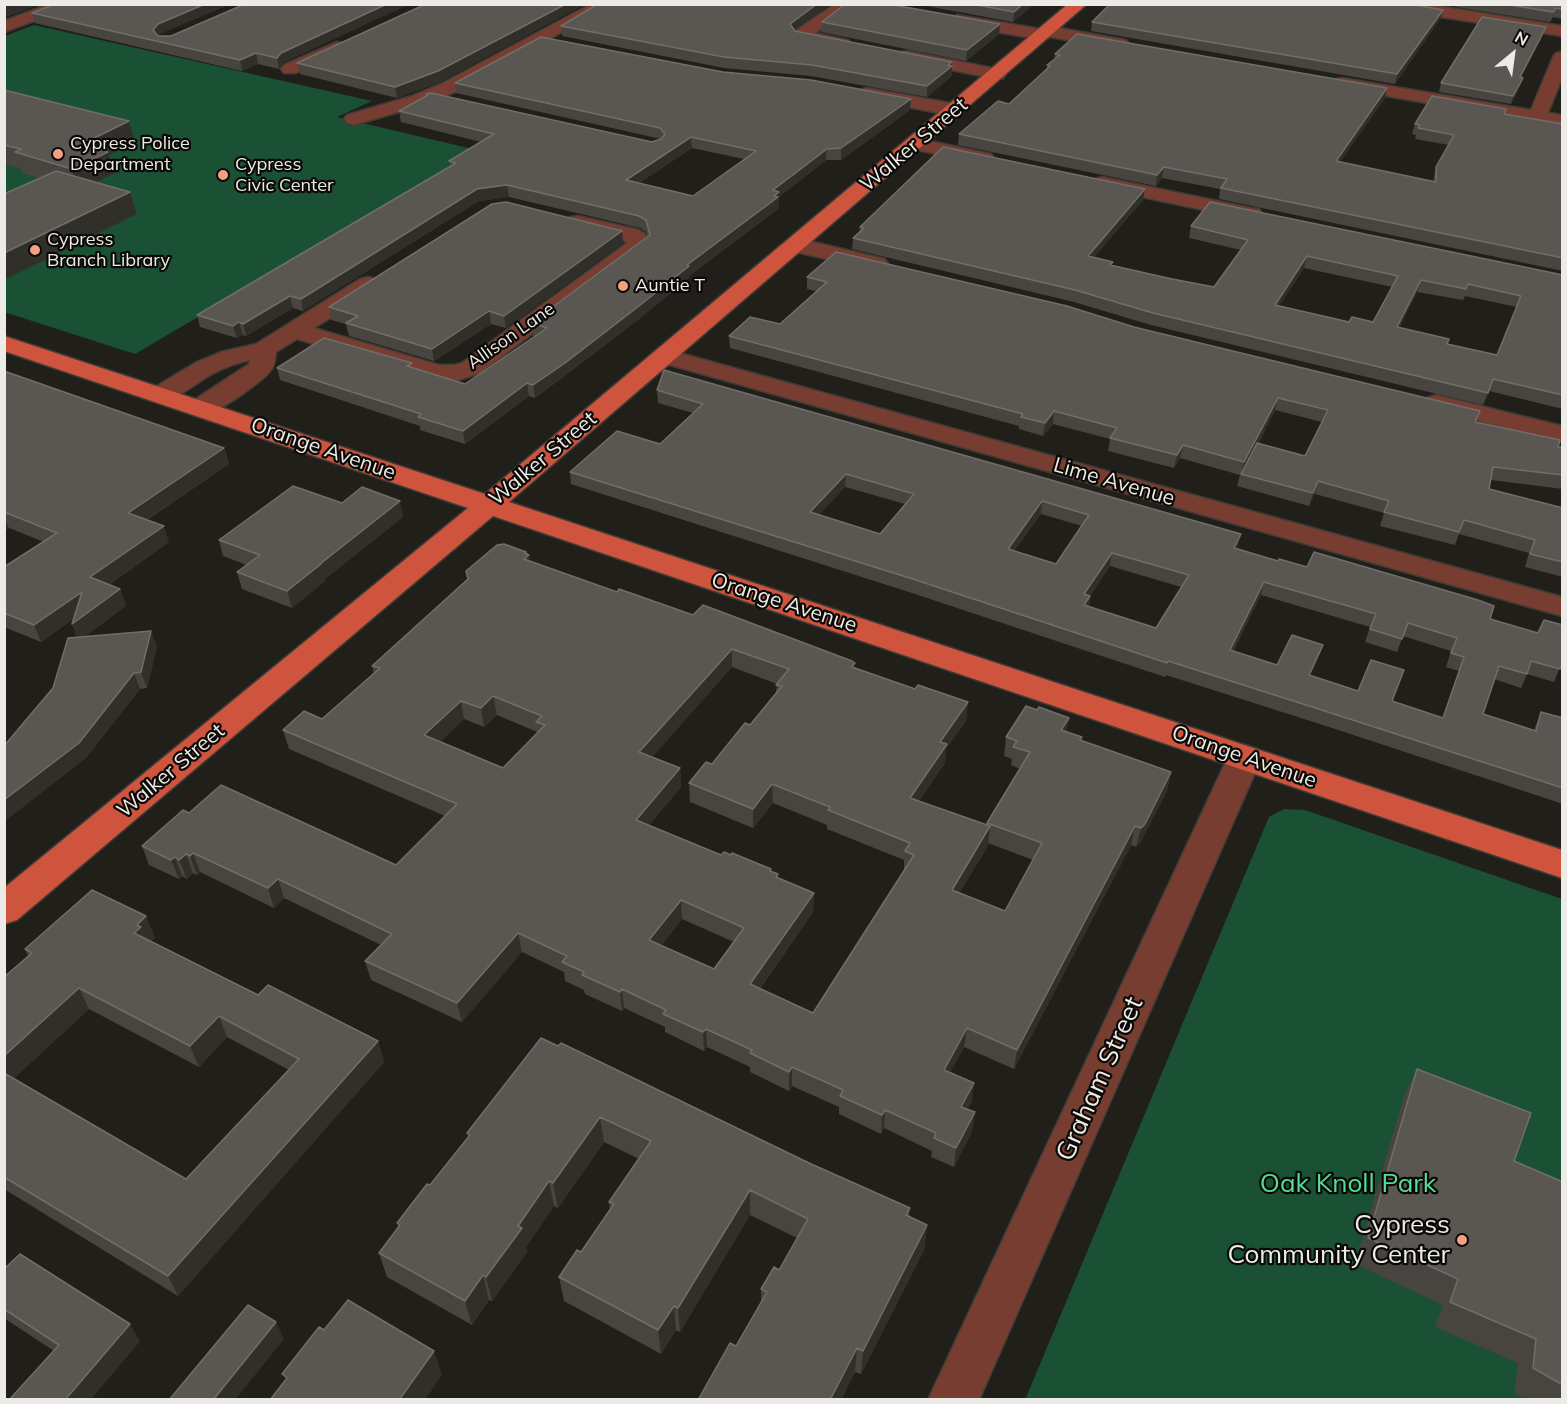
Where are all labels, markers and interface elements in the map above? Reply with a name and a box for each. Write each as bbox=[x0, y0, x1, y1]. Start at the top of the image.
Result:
north arrow bbox=[1483, 24, 1543, 84]
text: N bbox=[1512, 27, 1532, 50]
street label: Walker Street bbox=[855, 93, 973, 197]
place label: Cypress Police Department bbox=[70, 133, 190, 176]
marker: Cypress Police Department bbox=[51, 147, 65, 161]
place label: Cypress Civic Center bbox=[235, 154, 334, 196]
marker: Cypress Civic Center bbox=[216, 168, 230, 182]
place label: Cypress Branch Library bbox=[47, 229, 170, 272]
marker: Cypress Branch Library bbox=[28, 243, 42, 257]
place label: Auntie T bbox=[635, 275, 705, 297]
marker: Auntie T bbox=[616, 279, 630, 293]
street label: Allison Lane bbox=[463, 298, 559, 374]
street label: Walker Street bbox=[484, 407, 602, 511]
street label: Orange Avenue bbox=[247, 412, 399, 486]
street label: Lime Avenue bbox=[1050, 453, 1178, 511]
street label: Orange Avenue bbox=[708, 568, 860, 638]
street label: Walker Street bbox=[112, 719, 230, 823]
street label: Orange Avenue bbox=[1168, 720, 1320, 794]
street label: Graham Street bbox=[1050, 992, 1150, 1166]
park label: Oak Knoll Park bbox=[1260, 1168, 1436, 1200]
place label: Cypress Community Center bbox=[1228, 1209, 1450, 1270]
marker: Cypress Community Center bbox=[1455, 1233, 1469, 1247]

